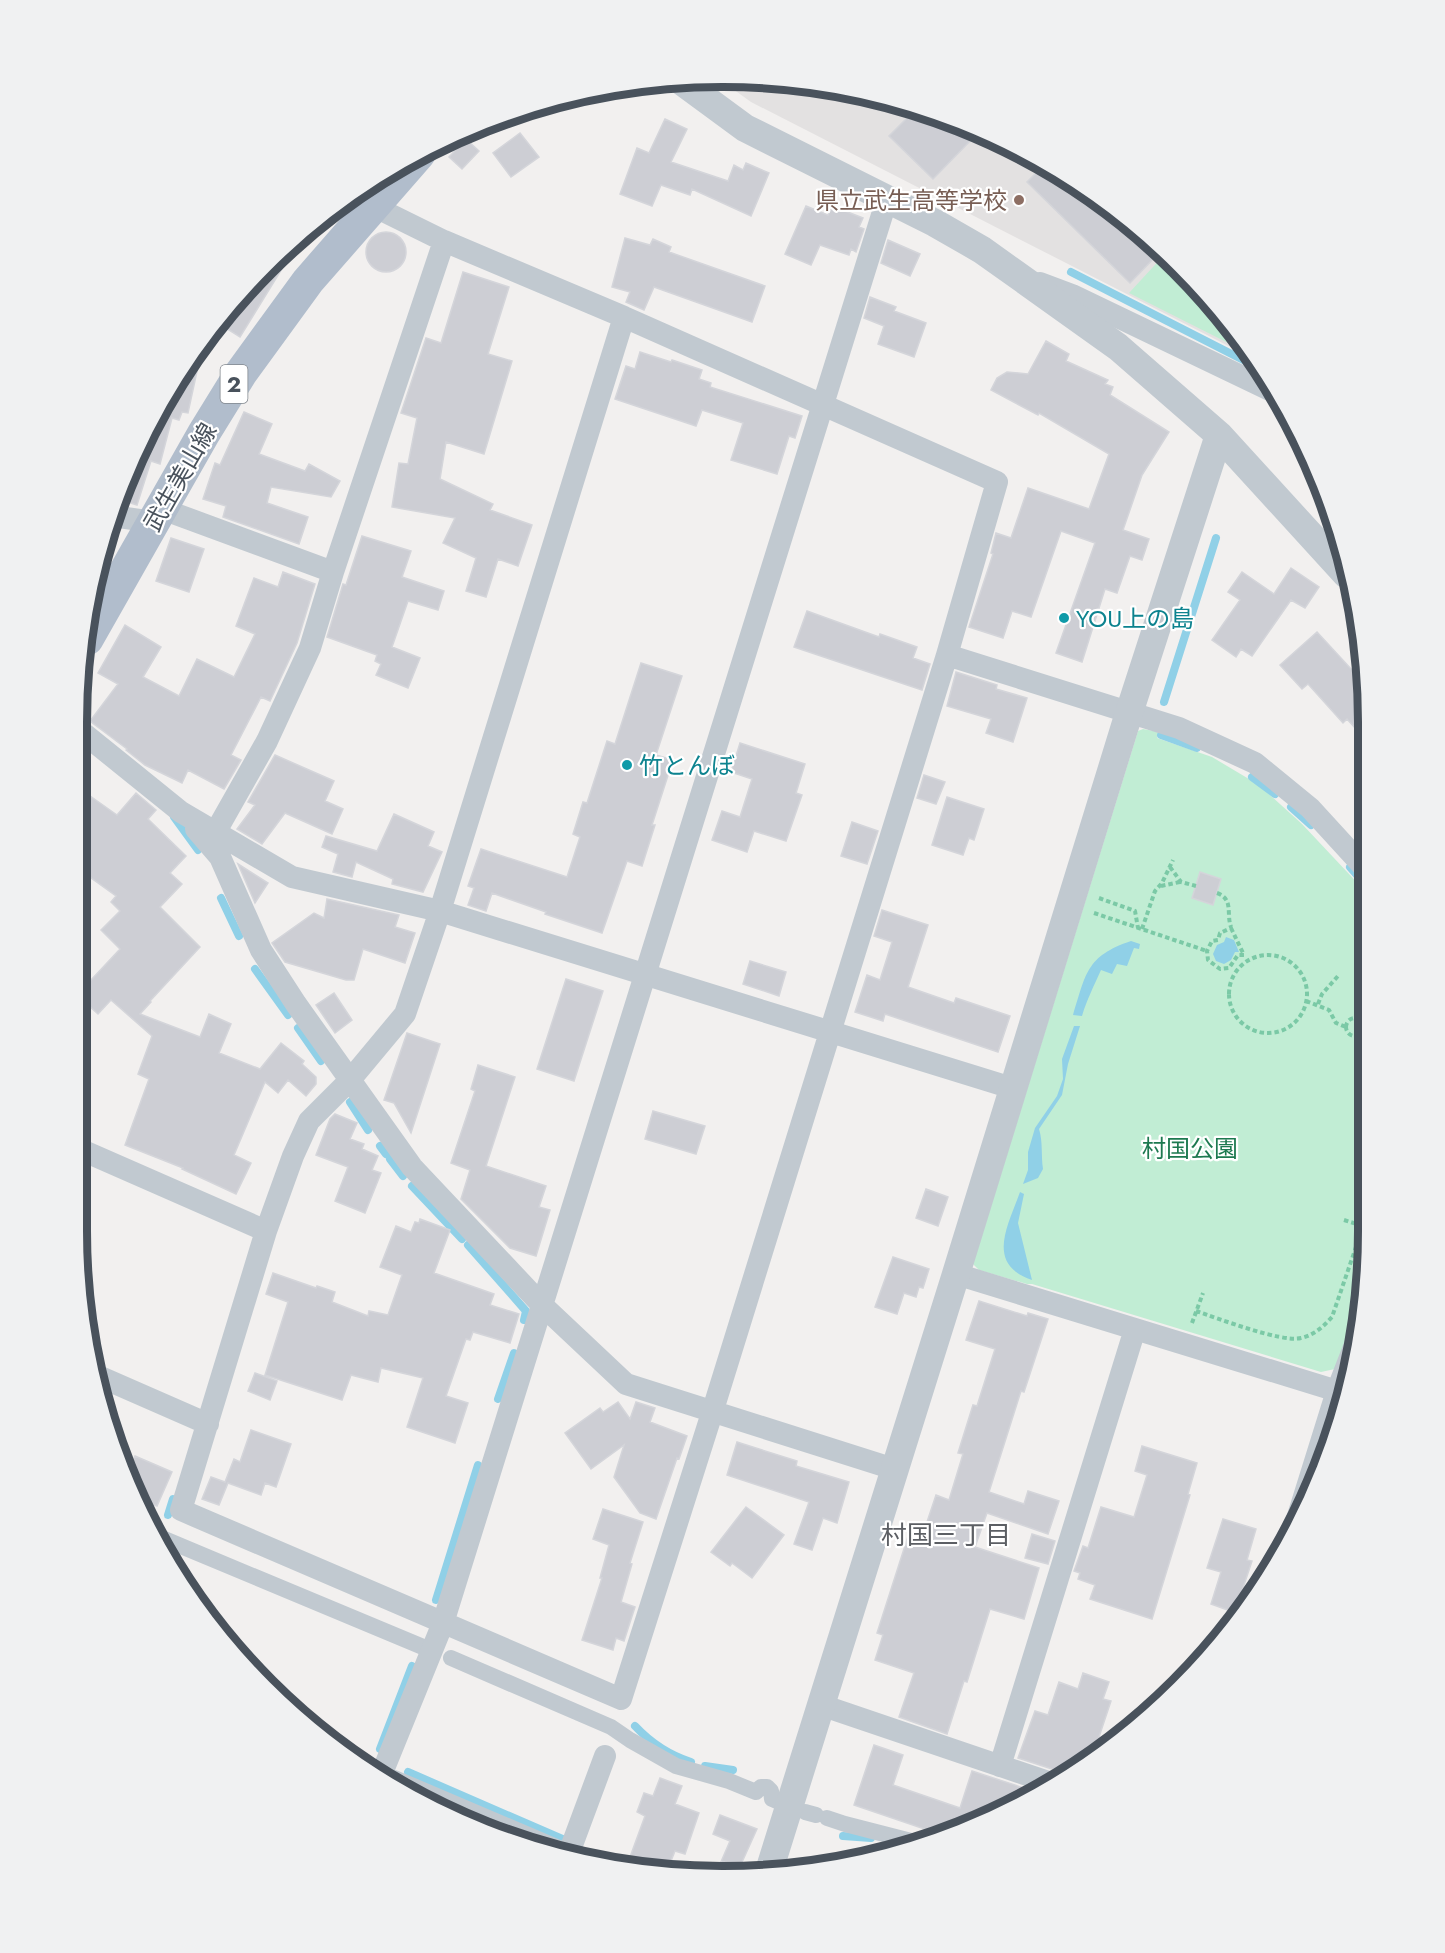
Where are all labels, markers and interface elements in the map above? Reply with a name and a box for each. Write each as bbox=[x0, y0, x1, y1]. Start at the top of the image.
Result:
place label: 県立武生高等学校 bbox=[815, 183, 1007, 218]
marker: 県立武生高等学校 bbox=[1012, 193, 1026, 207]
road number: 2 bbox=[220, 365, 248, 403]
street label: 武生美山線 bbox=[135, 416, 225, 538]
place label: YOU上の島 bbox=[1076, 601, 1194, 636]
marker: YOU上の島 bbox=[1057, 611, 1071, 625]
place label: 竹とんぼ bbox=[639, 748, 735, 783]
marker: 竹とんぼ bbox=[620, 758, 634, 772]
park label: 村国公園 bbox=[1142, 1131, 1238, 1166]
district label: 村国三丁目 bbox=[881, 1516, 1011, 1554]

